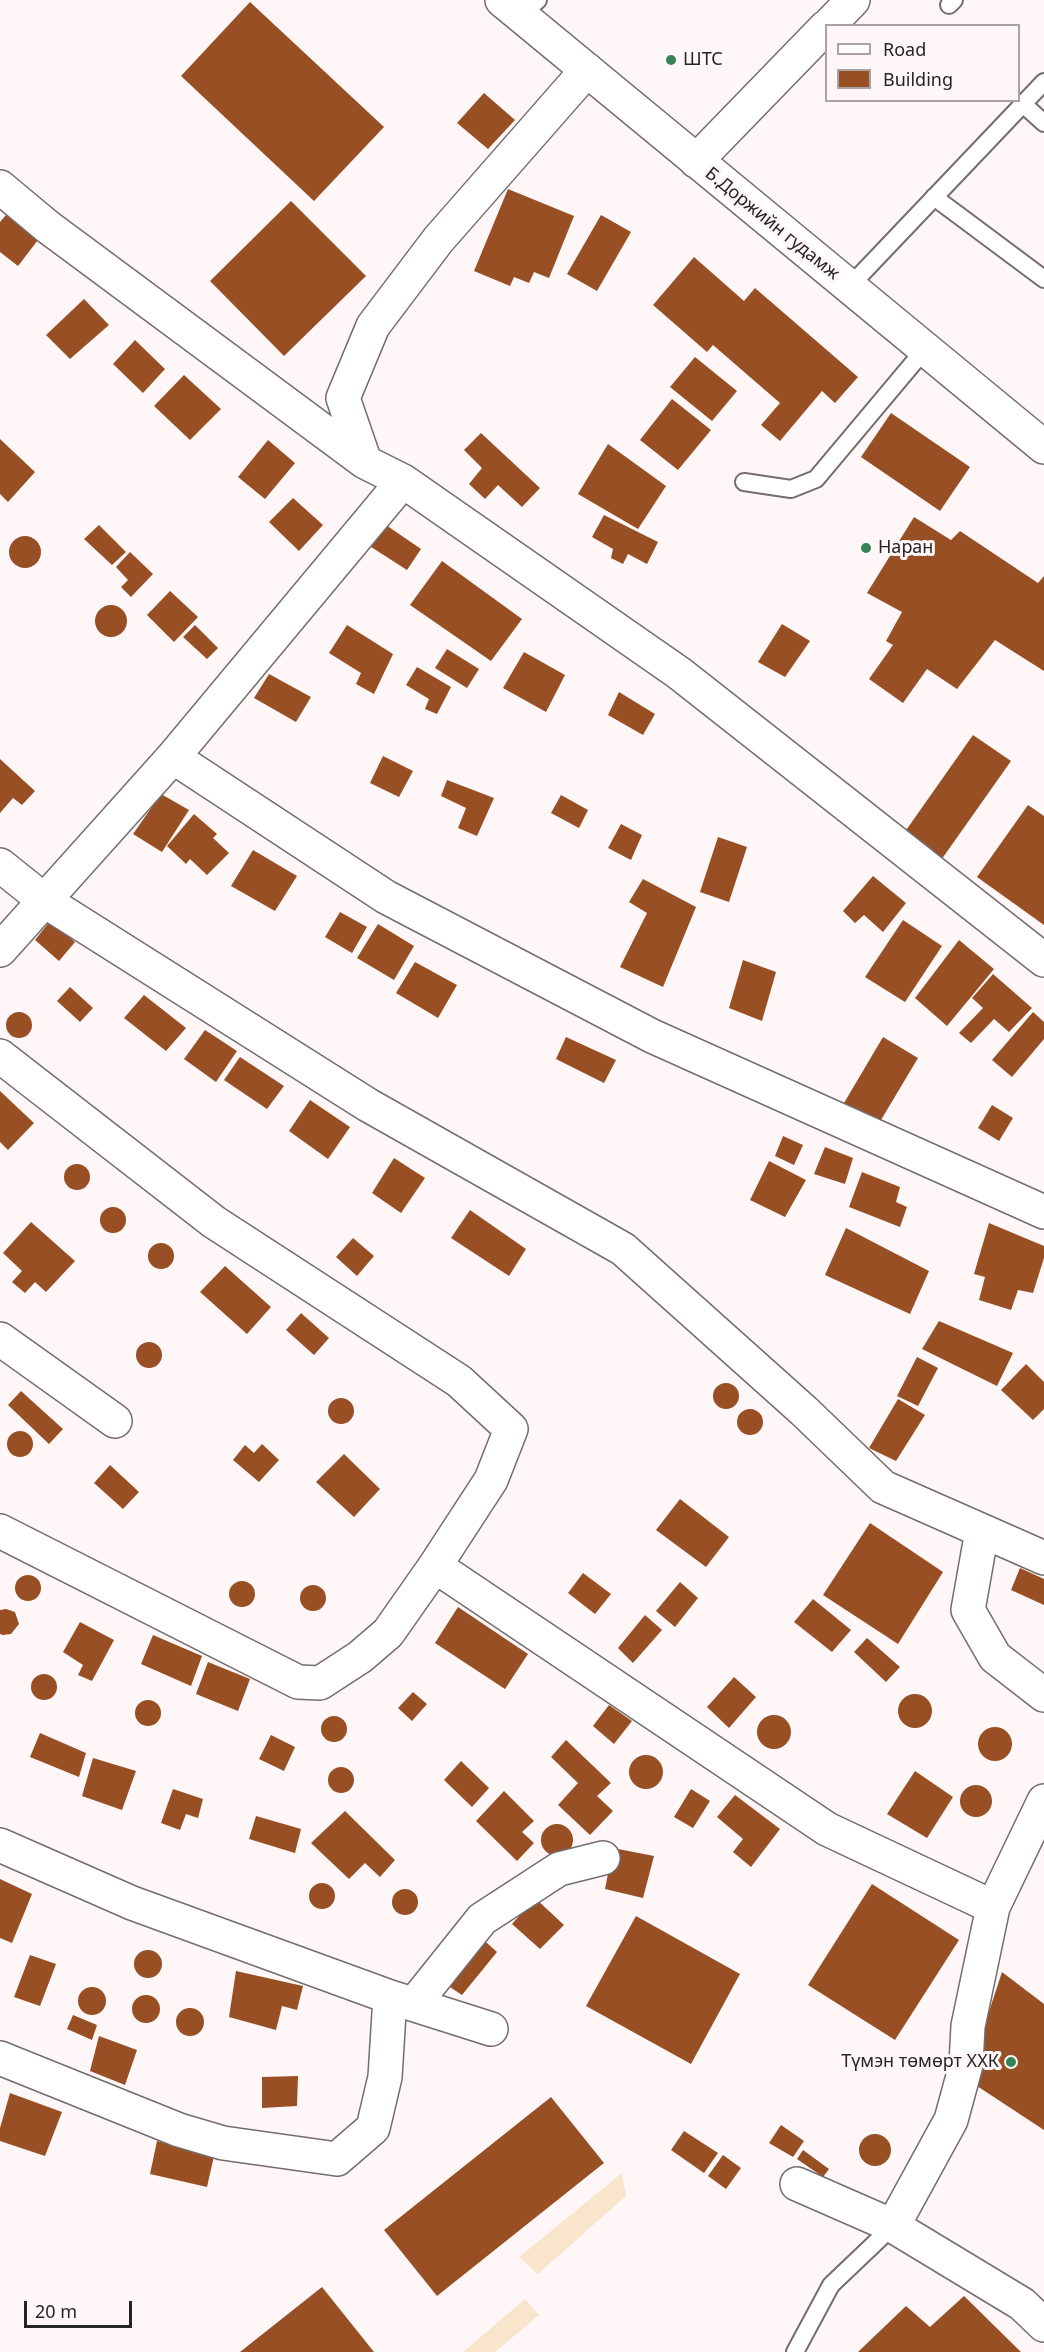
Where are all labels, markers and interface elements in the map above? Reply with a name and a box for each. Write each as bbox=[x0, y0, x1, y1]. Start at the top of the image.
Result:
legend bbox=[825, 24, 1020, 102]
text: Road bbox=[883, 37, 926, 61]
place label: ШТС bbox=[683, 49, 723, 71]
marker: ШТС bbox=[664, 53, 678, 67]
text: Building bbox=[883, 67, 953, 91]
street label: Б.Доржийн гудамж bbox=[700, 163, 844, 285]
place label: Наран bbox=[878, 537, 933, 559]
marker: Наран bbox=[859, 541, 873, 555]
place label: Түмэн төмөрт ХХК bbox=[841, 2051, 999, 2073]
marker: Түмэн төмөрт ХХК bbox=[1004, 2055, 1018, 2069]
scale bar bbox=[27, 2289, 135, 2327]
text: 20 m bbox=[35, 2299, 77, 2323]

